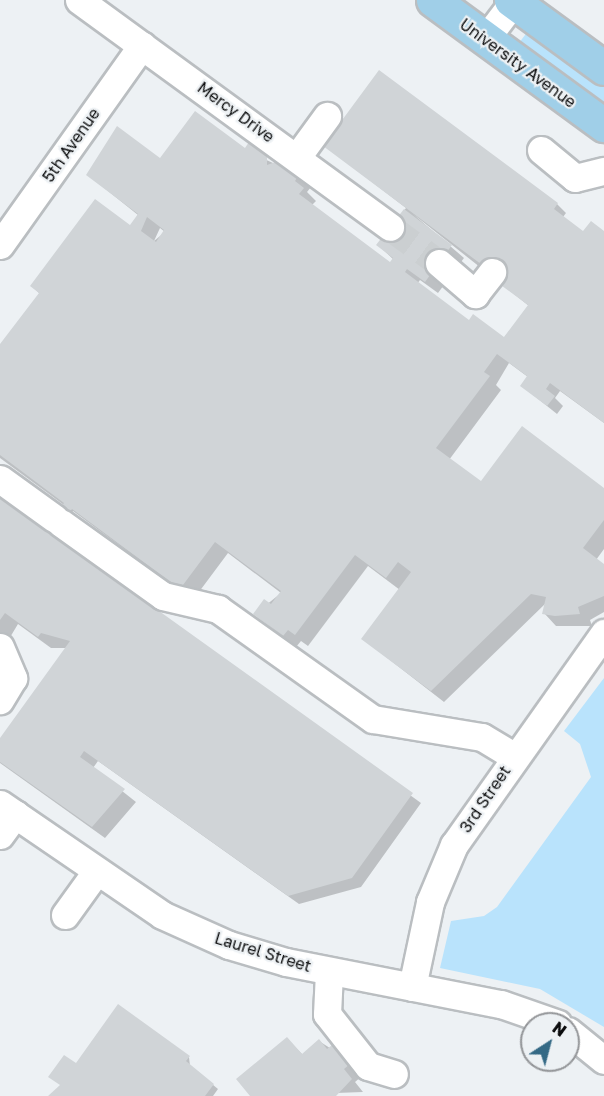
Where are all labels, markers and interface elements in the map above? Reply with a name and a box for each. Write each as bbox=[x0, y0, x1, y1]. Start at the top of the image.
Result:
street label: University Avenue bbox=[456, 14, 580, 112]
street label: Mercy Drive bbox=[194, 78, 278, 146]
street label: 5th Avenue bbox=[38, 104, 104, 186]
street label: 3rd Street bbox=[456, 762, 514, 836]
street label: Laurel Street bbox=[212, 928, 314, 976]
north arrow bbox=[520, 1012, 580, 1072]
text: N bbox=[549, 1017, 570, 1041]

